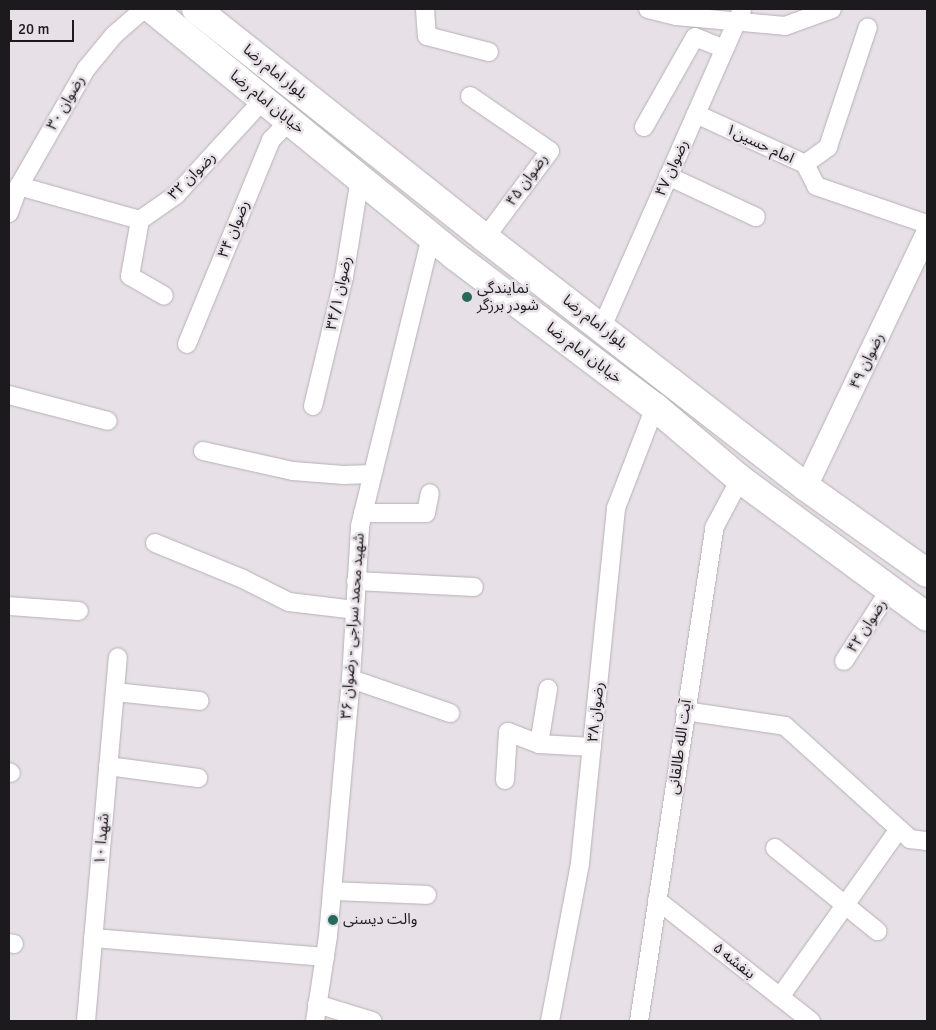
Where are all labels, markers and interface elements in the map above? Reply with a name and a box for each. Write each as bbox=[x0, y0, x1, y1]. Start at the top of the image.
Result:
scale bar bbox=[12, 10, 76, 42]
text: 20 m bbox=[18, 20, 49, 38]
street label: بلوار امام رضا bbox=[239, 41, 311, 103]
street label: خیابان امام رضا bbox=[226, 67, 308, 137]
street label: رضوان ۳۰ bbox=[43, 73, 89, 133]
street label: امام حسین۱ bbox=[723, 120, 797, 168]
street label: رضوان ۴۷ bbox=[652, 137, 692, 199]
street label: رضوان ۳۲ bbox=[164, 148, 220, 204]
street label: رضوان ۴۵ bbox=[502, 150, 552, 210]
street label: رضوان ۳۴ bbox=[214, 198, 254, 260]
street label: رضوان ۳۴/۱ bbox=[322, 254, 356, 332]
place label: نمایندگی شودر برزگر bbox=[477, 279, 539, 314]
marker: نمایندگی شودر برزگر bbox=[461, 291, 473, 303]
street label: بلوار امام رضا bbox=[559, 291, 631, 353]
street label: خیابان امام رضا bbox=[543, 319, 625, 387]
street label: رضوان ۴۹ bbox=[846, 330, 888, 392]
street label: شهید محمد سراجی - رضوان ۳۶ bbox=[338, 532, 368, 720]
street label: رضوان ۴۲ bbox=[843, 596, 891, 656]
street label: رضوان ۳۸ bbox=[584, 681, 608, 743]
street label: آیت الله طالقانی bbox=[664, 698, 696, 796]
street label: شهدا ۱۰ bbox=[91, 813, 113, 865]
place label: والت دیسنی bbox=[343, 911, 417, 929]
marker: والت دیسنی bbox=[327, 914, 339, 926]
street label: بنفشه ۵ bbox=[709, 939, 759, 983]

